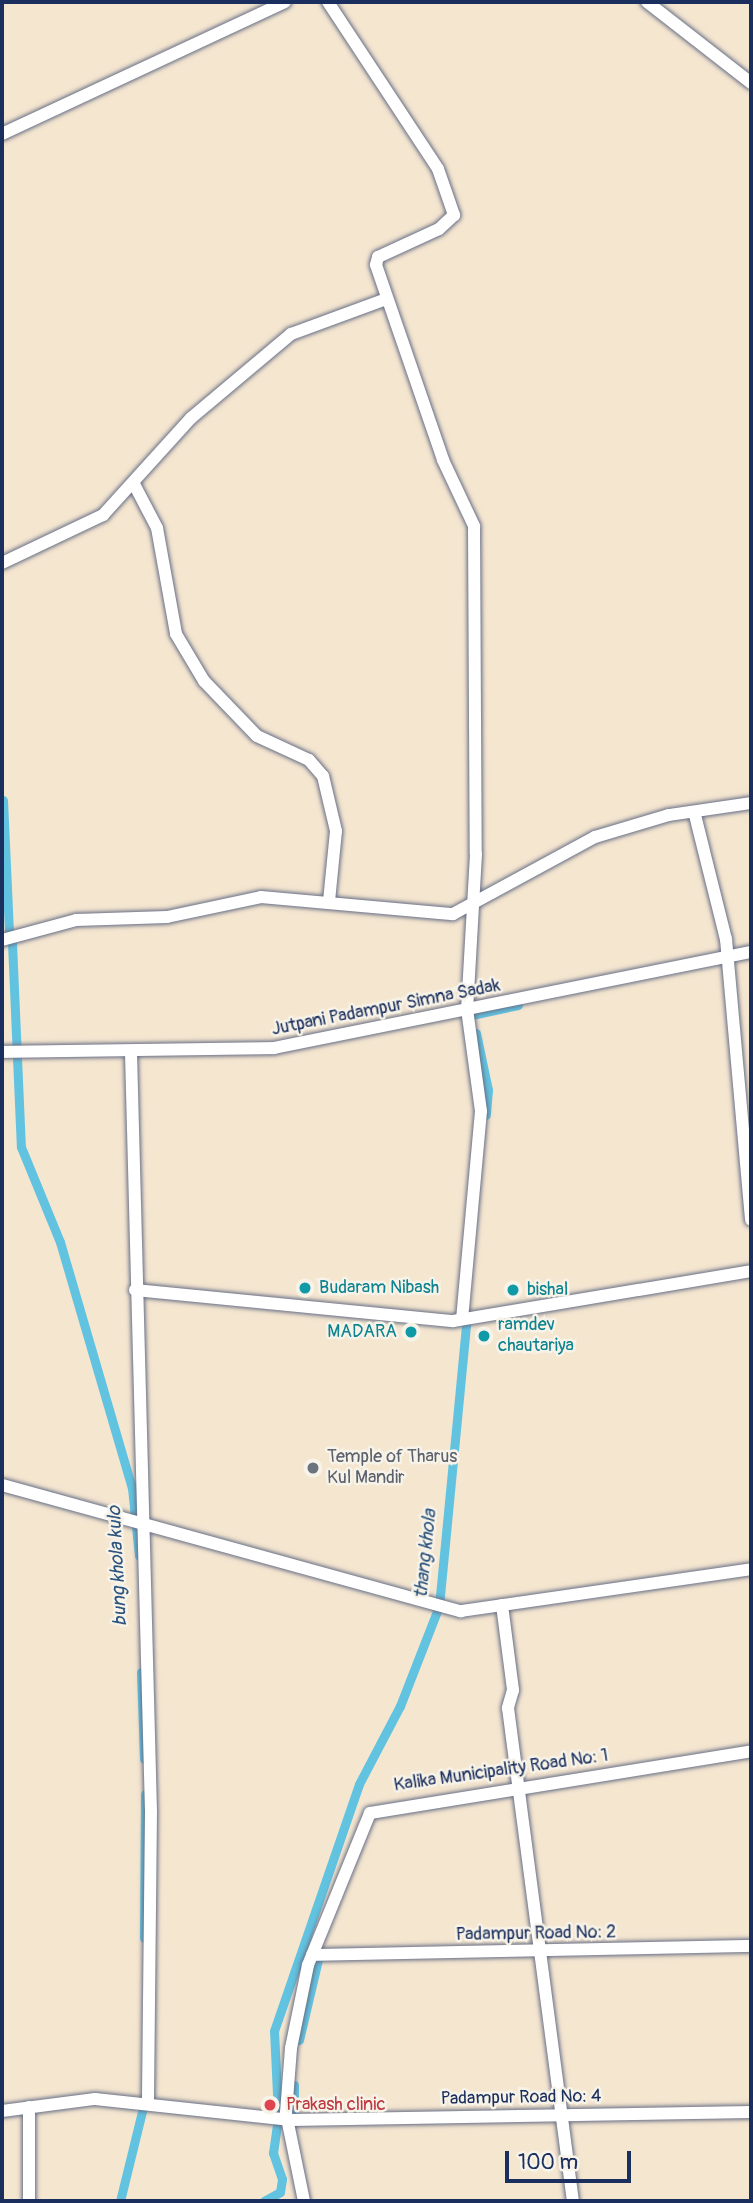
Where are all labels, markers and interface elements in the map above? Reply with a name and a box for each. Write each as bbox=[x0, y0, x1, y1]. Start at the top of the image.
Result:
street label: Jutpani Padampur Simna Sadak bbox=[270, 975, 502, 1041]
place label: Budaram Nibash bbox=[319, 1277, 439, 1299]
place label: bishal bbox=[527, 1279, 568, 1301]
marker: Budaram Nibash bbox=[297, 1280, 313, 1296]
marker: bishal bbox=[505, 1282, 521, 1298]
place label: ramdev chautariya bbox=[498, 1315, 574, 1358]
place label: MADARA bbox=[327, 1321, 397, 1343]
marker: MADARA bbox=[403, 1324, 419, 1340]
marker: ramdev chautariya bbox=[476, 1328, 492, 1344]
place label: Temple of Tharus Kul Mandir bbox=[327, 1447, 457, 1490]
marker: Temple of Tharus Kul Mandir bbox=[305, 1460, 321, 1476]
water label: bung khola kulo bbox=[103, 1505, 133, 1627]
water label: thang khola bbox=[410, 1508, 442, 1600]
street label: Kalika Municipality Road No: 1 bbox=[392, 1745, 610, 1797]
street label: Padampur Road No: 2 bbox=[456, 1922, 616, 1946]
street label: Padampur Road No: 4 bbox=[440, 2086, 602, 2110]
place label: Prakash clinic bbox=[286, 2094, 386, 2116]
marker: Prakash clinic bbox=[260, 2095, 280, 2115]
scale bar bbox=[508, 2136, 634, 2180]
text: 100 m bbox=[518, 2149, 578, 2176]

